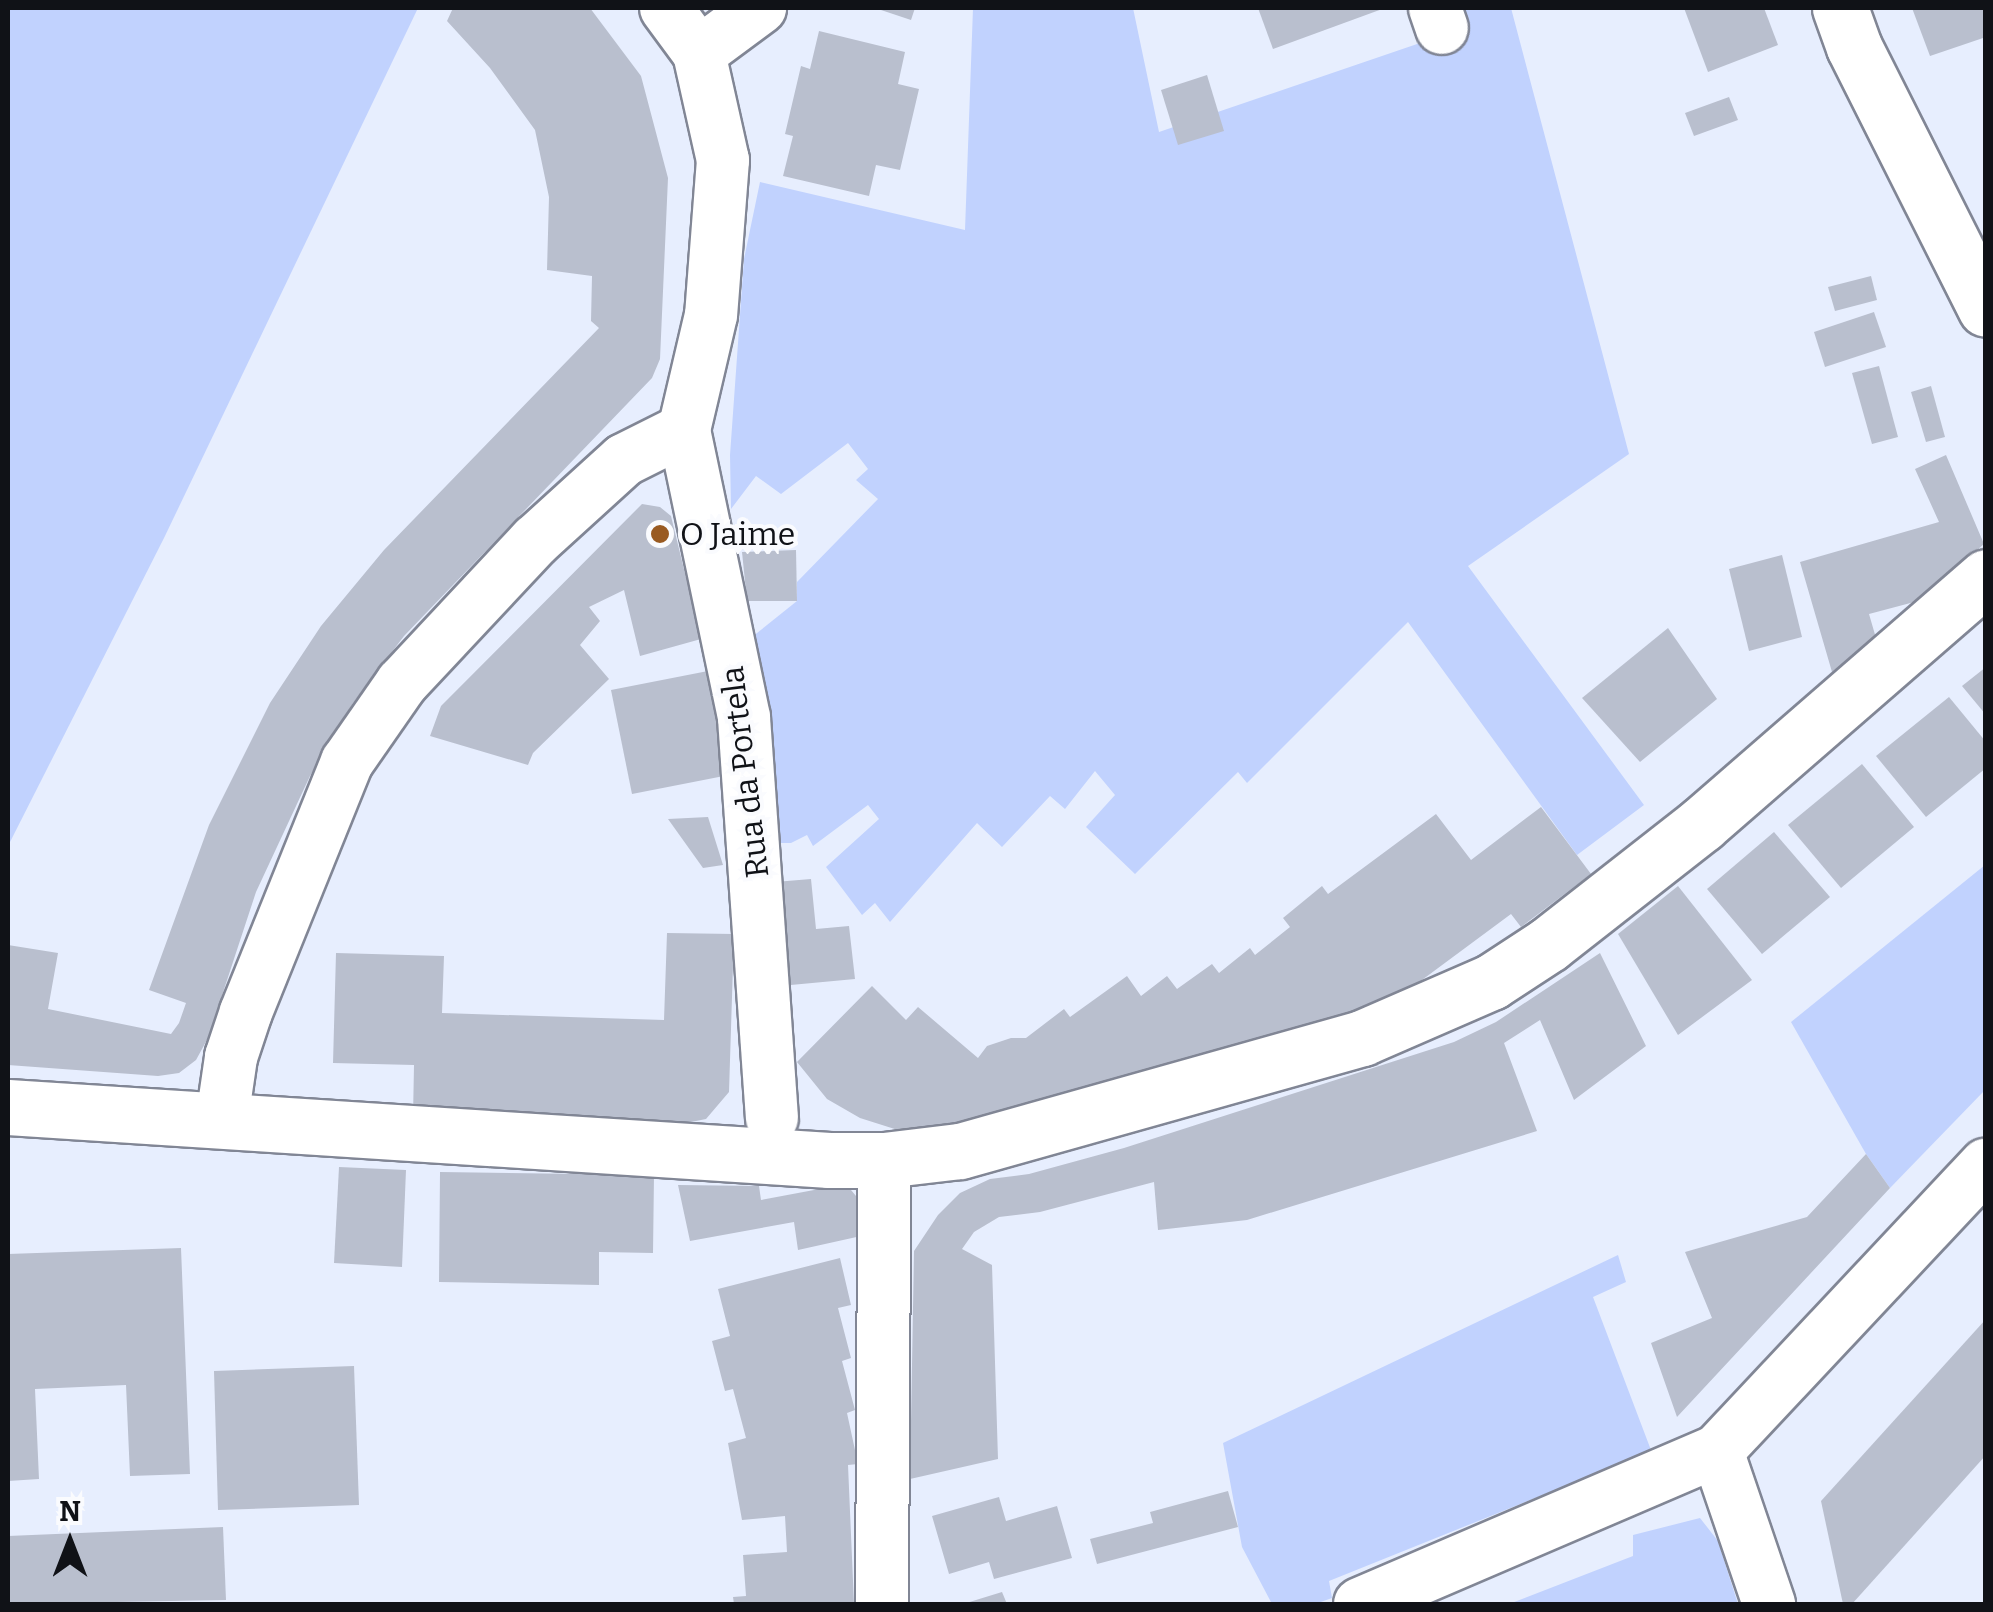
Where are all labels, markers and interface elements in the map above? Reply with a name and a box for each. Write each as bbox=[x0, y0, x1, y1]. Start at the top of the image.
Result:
place label: O Jaime bbox=[680, 515, 795, 553]
marker: O Jaime bbox=[649, 523, 671, 545]
street label: Rua da Portela bbox=[713, 664, 777, 880]
north arrow bbox=[20, 1492, 120, 1592]
text: N bbox=[59, 1495, 81, 1528]

